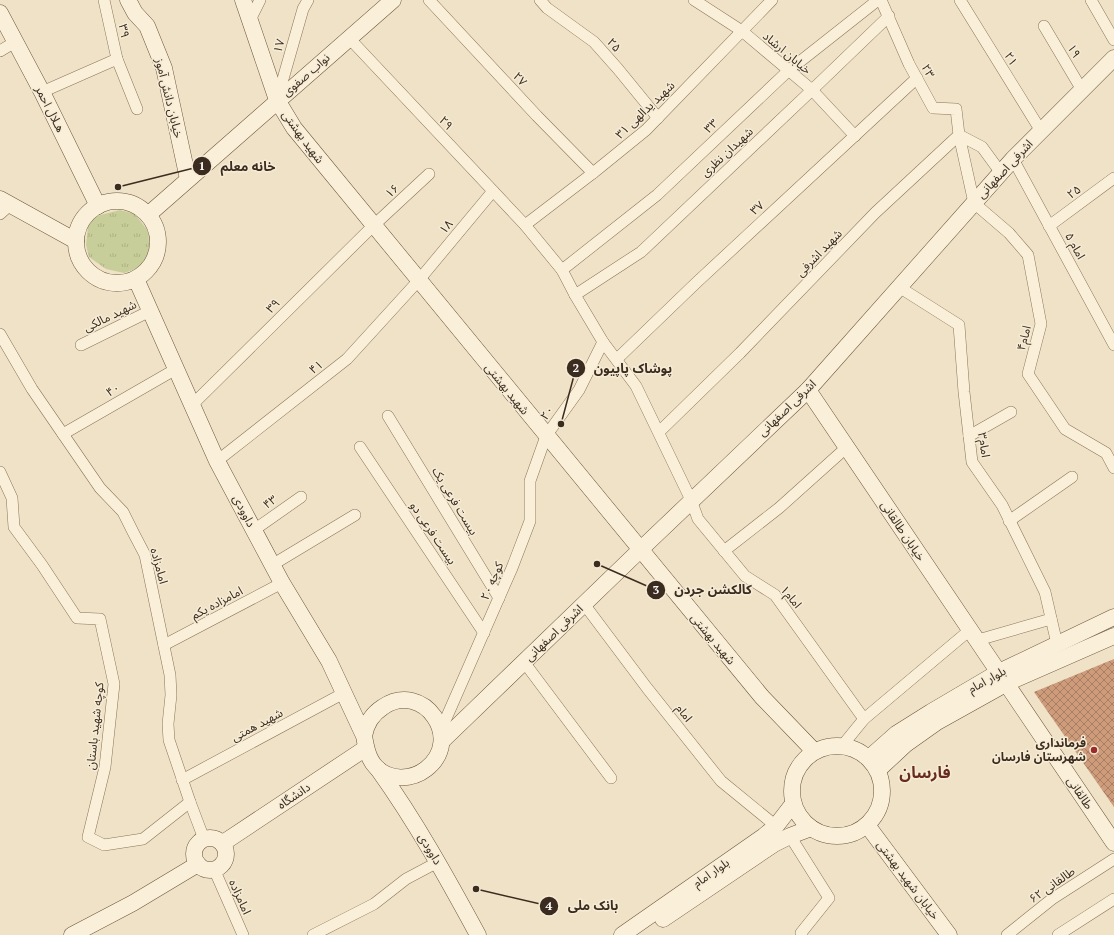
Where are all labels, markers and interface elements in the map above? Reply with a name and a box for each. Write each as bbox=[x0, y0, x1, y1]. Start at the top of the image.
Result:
street label: ۳۹ bbox=[116, 23, 133, 39]
street label: خیابان ارشاد bbox=[760, 28, 815, 77]
street label: ۲۵ bbox=[604, 35, 625, 55]
street label: ۱۷ bbox=[269, 37, 288, 55]
street label: ۱۹ bbox=[1064, 41, 1084, 60]
street label: ۲۱ bbox=[1001, 49, 1021, 69]
street label: نواب صفوی bbox=[279, 50, 333, 100]
street label: خیابان دانش آموز bbox=[152, 55, 187, 140]
street label: ۲۳ bbox=[919, 61, 938, 81]
street label: ۲۷ bbox=[510, 69, 531, 89]
street label: ۳۱ شهید یدالهی bbox=[612, 78, 678, 142]
street label: هـلال احمر bbox=[32, 82, 69, 135]
street label: شهید بهشتی bbox=[279, 107, 328, 166]
street label: ۲۹ bbox=[436, 113, 457, 133]
street label: ۳۳ bbox=[701, 115, 721, 136]
street label: شهیدان نظری bbox=[697, 124, 756, 180]
street label: اشرفی اصفهانی bbox=[974, 136, 1036, 201]
callout: خانه معلم bbox=[192, 154, 283, 179]
text: خانه معلم bbox=[221, 157, 275, 177]
text: 1 bbox=[199, 158, 205, 173]
street label: ۱۶ bbox=[382, 180, 402, 201]
street label: ۲۵ bbox=[1064, 181, 1084, 202]
street label: ۳۷ bbox=[747, 197, 767, 218]
street label: ۱۸ bbox=[435, 216, 456, 237]
street label: شهید اشرفی bbox=[792, 226, 845, 280]
street label: امام ۵ bbox=[1060, 230, 1089, 263]
street label: ۳۹ bbox=[262, 295, 283, 316]
street label: شهید مالکی bbox=[81, 296, 139, 335]
street label: امام۴ bbox=[1013, 324, 1036, 352]
callout: پوشاک پاپیون bbox=[566, 355, 681, 380]
street label: ۴۱ bbox=[306, 356, 326, 377]
text: پوشاک پاپیون bbox=[594, 359, 672, 377]
street label: شهید بهشتی bbox=[482, 360, 533, 418]
text: 2 bbox=[573, 360, 580, 375]
street label: اشرفی اصفهانی bbox=[754, 376, 819, 439]
street label: ۴۰ bbox=[103, 380, 122, 399]
street label: ۲۰ bbox=[536, 403, 557, 423]
street label: امام۳ bbox=[973, 431, 994, 459]
street label: بیست فرعی یک bbox=[429, 464, 482, 538]
street label: ۴۳ bbox=[260, 491, 280, 512]
street label: داوودی bbox=[230, 492, 259, 530]
street label: بیست فرعی دو bbox=[407, 498, 460, 567]
street label: خیابان طالقانی bbox=[878, 498, 929, 564]
street label: امامزاده bbox=[147, 546, 172, 586]
street label: کوچه ۲۰ bbox=[477, 558, 508, 603]
callout: کالکشن جردن bbox=[646, 577, 760, 602]
text: کالکشن جردن bbox=[674, 580, 752, 598]
text: 3 bbox=[653, 582, 660, 597]
street label: امام۱ bbox=[776, 582, 805, 613]
street label: امامزاده یکم bbox=[188, 583, 246, 624]
street label: اشرفی اصفهانی bbox=[521, 601, 586, 664]
street label: شهید بهشتی bbox=[688, 610, 739, 667]
street label: بلوار امام bbox=[965, 663, 1009, 698]
street label: کوچه شهید باستان bbox=[82, 680, 108, 771]
street label: امام bbox=[671, 701, 696, 726]
street label: شهید همتی bbox=[228, 705, 285, 744]
place label: فرمانداری شهرستان فارسان bbox=[992, 735, 1086, 764]
marker: فرمانداری شهرستان فارسان bbox=[1089, 745, 1099, 755]
district label: فارسان bbox=[899, 761, 951, 783]
street label: طالقانی bbox=[1064, 774, 1097, 812]
street label: دانشگاه bbox=[274, 779, 313, 812]
street label: داوودی bbox=[415, 830, 446, 867]
street label: خیابان شهید بهشتی bbox=[874, 837, 943, 922]
street label: بلوار امام bbox=[690, 855, 733, 892]
street label: طالقانی ۶۲ bbox=[1026, 863, 1078, 906]
street label: امامزاده bbox=[226, 877, 255, 917]
callout: بانک ملی bbox=[539, 893, 626, 918]
text: بانک ملی bbox=[568, 896, 618, 914]
text: 4 bbox=[546, 898, 553, 913]

